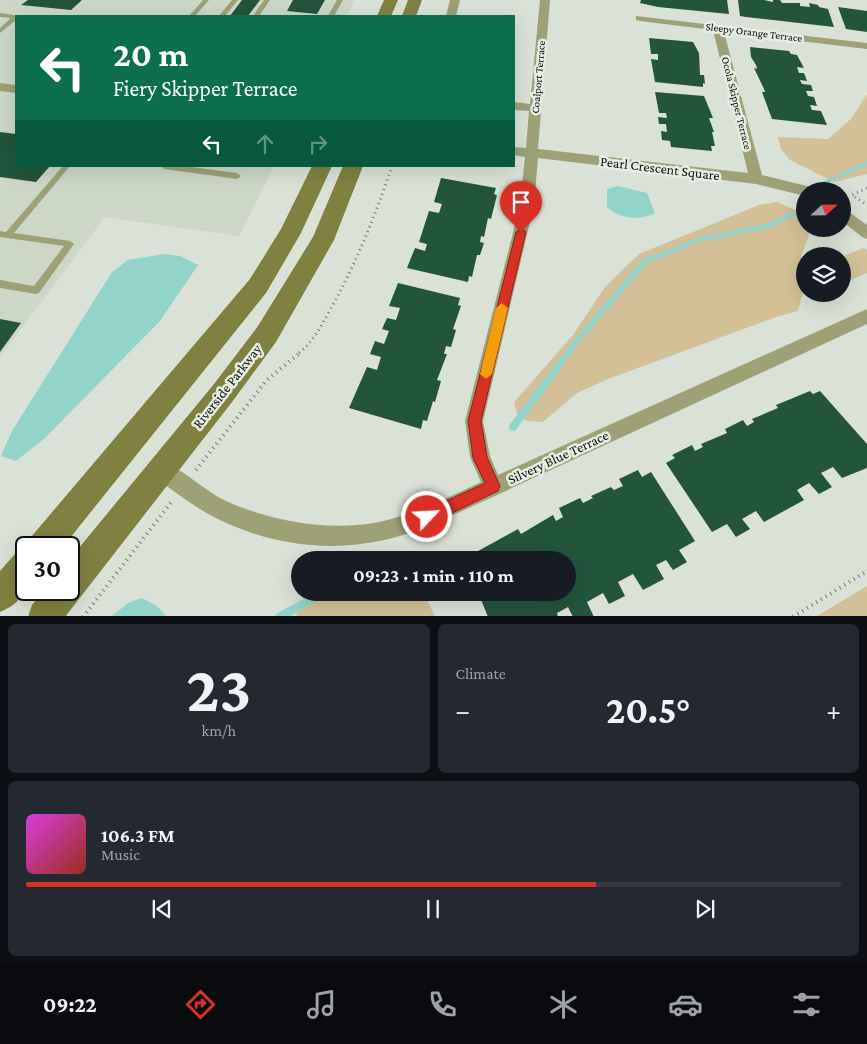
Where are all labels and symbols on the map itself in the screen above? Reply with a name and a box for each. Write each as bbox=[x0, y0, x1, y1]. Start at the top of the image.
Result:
street label: Sleepy Orange Terrace bbox=[705, 20, 803, 45]
street label: Coalport Terrace bbox=[529, 40, 548, 114]
street label: Ocola Skipper Terrace bbox=[719, 55, 754, 151]
street label: Pearl Crescent Square bbox=[599, 153, 721, 183]
pin bbox=[500, 181, 542, 232]
north arrow bbox=[796, 182, 851, 238]
street label: Riverside Parkway bbox=[189, 341, 265, 431]
street label: Silvery Blue Terrace bbox=[505, 427, 611, 487]
position arrow bbox=[400, 490, 452, 542]
speed limit sign: 30 bbox=[15, 536, 80, 601]

